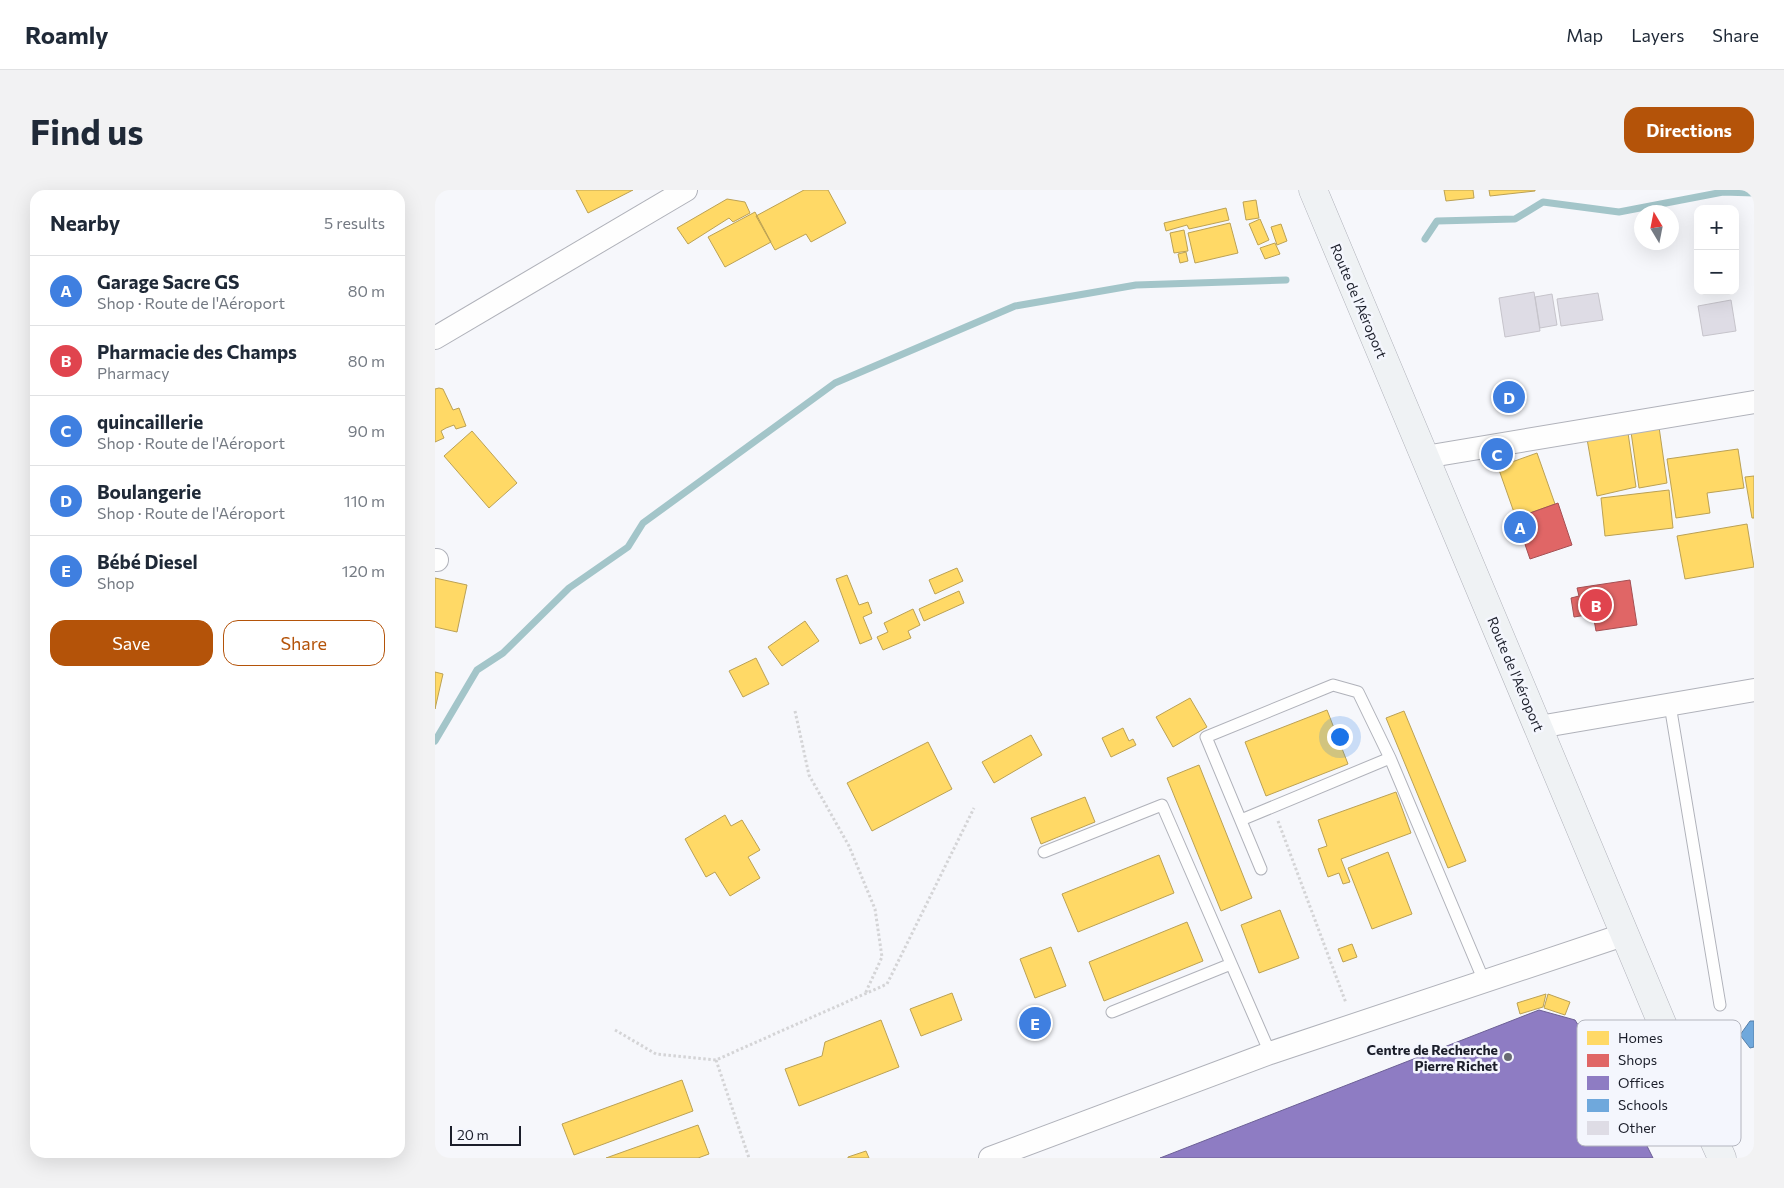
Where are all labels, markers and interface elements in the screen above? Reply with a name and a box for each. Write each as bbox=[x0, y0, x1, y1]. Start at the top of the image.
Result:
text: Roamly bbox=[25, 20, 108, 49]
text: Map bbox=[1566, 24, 1603, 46]
text: Layers bbox=[1631, 24, 1684, 46]
text: Share bbox=[1712, 24, 1759, 46]
button: Directions bbox=[1624, 107, 1754, 153]
text: Find us bbox=[30, 109, 144, 152]
north arrow bbox=[1634, 205, 1679, 250]
map controls bbox=[1694, 205, 1739, 295]
button: + bbox=[1694, 205, 1739, 250]
text: Nearby bbox=[50, 210, 120, 235]
text: 5 results bbox=[324, 213, 385, 232]
street label: Route de l'Aéroport bbox=[1327, 241, 1391, 361]
button: − bbox=[1694, 250, 1739, 295]
text: Garage Sacre GS bbox=[97, 270, 240, 293]
text: A bbox=[60, 281, 72, 300]
text: 80 m bbox=[348, 281, 385, 300]
text: Shop · Route de l'Aéroport bbox=[97, 293, 285, 312]
text: Pharmacie des Champs bbox=[97, 340, 297, 363]
text: B bbox=[61, 351, 71, 370]
text: 80 m bbox=[348, 351, 385, 370]
text: Pharmacy bbox=[97, 363, 170, 382]
pin: D bbox=[1493, 378, 1525, 416]
text: quincaillerie bbox=[97, 410, 203, 433]
text: C bbox=[61, 421, 71, 440]
text: 90 m bbox=[348, 421, 385, 440]
text: Shop · Route de l'Aéroport bbox=[97, 433, 285, 452]
pin: C bbox=[1481, 435, 1513, 473]
text: Boulangerie bbox=[97, 480, 201, 503]
text: D bbox=[60, 491, 72, 510]
text: 110 m bbox=[344, 491, 385, 510]
text: Shop · Route de l'Aéroport bbox=[97, 503, 285, 522]
pin: A bbox=[1504, 508, 1536, 546]
text: Bébé Diesel bbox=[97, 550, 198, 573]
text: E bbox=[61, 561, 71, 580]
text: 120 m bbox=[342, 561, 385, 580]
text: Shop bbox=[97, 573, 135, 592]
pin: B bbox=[1580, 586, 1612, 624]
street label: Route de l'Aéroport bbox=[1484, 614, 1548, 734]
button: Save bbox=[50, 620, 213, 666]
button: Share bbox=[223, 620, 385, 666]
your location bbox=[1327, 724, 1353, 750]
pin: E bbox=[1019, 1004, 1051, 1042]
legend bbox=[1577, 1020, 1741, 1146]
text: Homes bbox=[1618, 1029, 1663, 1046]
place label: Centre de Recherche Pierre Richet bbox=[1367, 1041, 1498, 1074]
marker: Centre de Recherche Pierre Richet bbox=[1502, 1051, 1514, 1063]
text: Shops bbox=[1618, 1051, 1657, 1068]
text: Offices bbox=[1618, 1074, 1664, 1091]
text: Schools bbox=[1618, 1096, 1668, 1113]
text: Other bbox=[1618, 1119, 1657, 1136]
scale bar bbox=[450, 1123, 521, 1146]
text: 20 m bbox=[457, 1126, 489, 1143]

